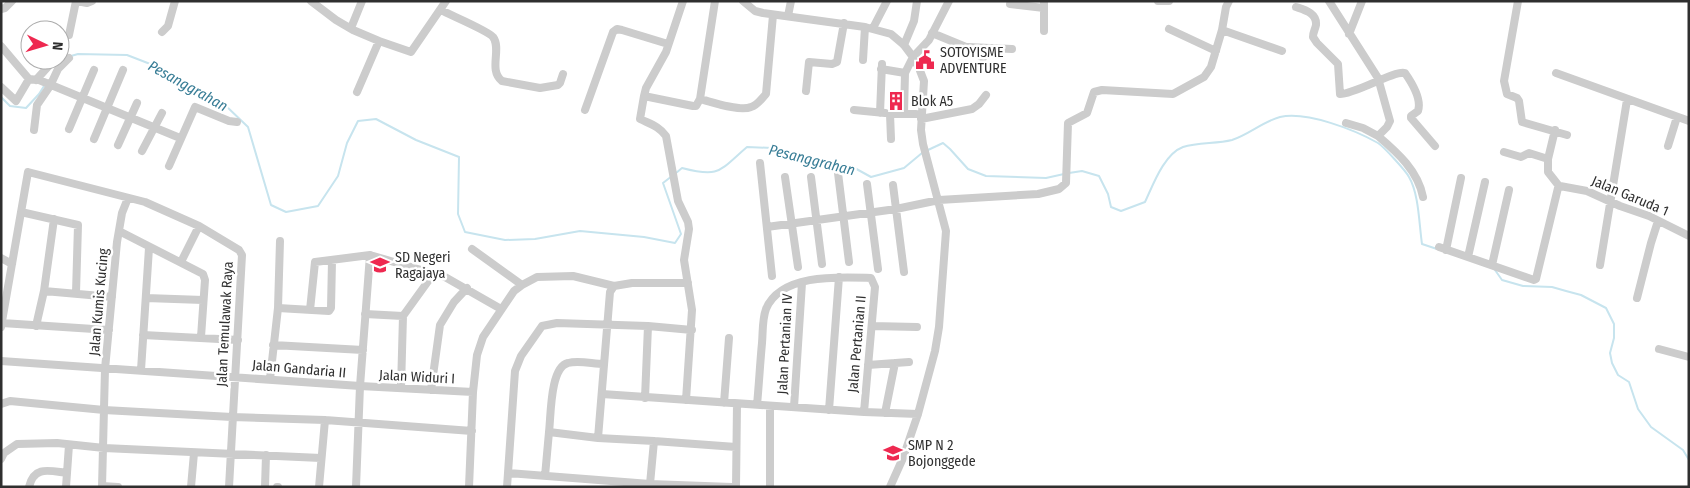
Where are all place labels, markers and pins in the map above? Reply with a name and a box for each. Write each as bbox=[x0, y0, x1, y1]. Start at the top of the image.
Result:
place label: SOTOYISME ADVENTURE bbox=[940, 44, 1007, 77]
public building icon: SOTOYISME ADVENTURE bbox=[914, 49, 936, 71]
building icon: Blok A5 bbox=[885, 90, 907, 112]
place label: Blok A5 bbox=[911, 93, 953, 110]
place label: SD Negeri Ragajaya bbox=[395, 249, 450, 282]
school or university icon: SD Negeri Ragajaya bbox=[369, 254, 391, 276]
place label: SMP N 2 Bojonggede bbox=[908, 437, 976, 470]
school or university icon: SMP N 2 Bojonggede bbox=[882, 442, 904, 464]

